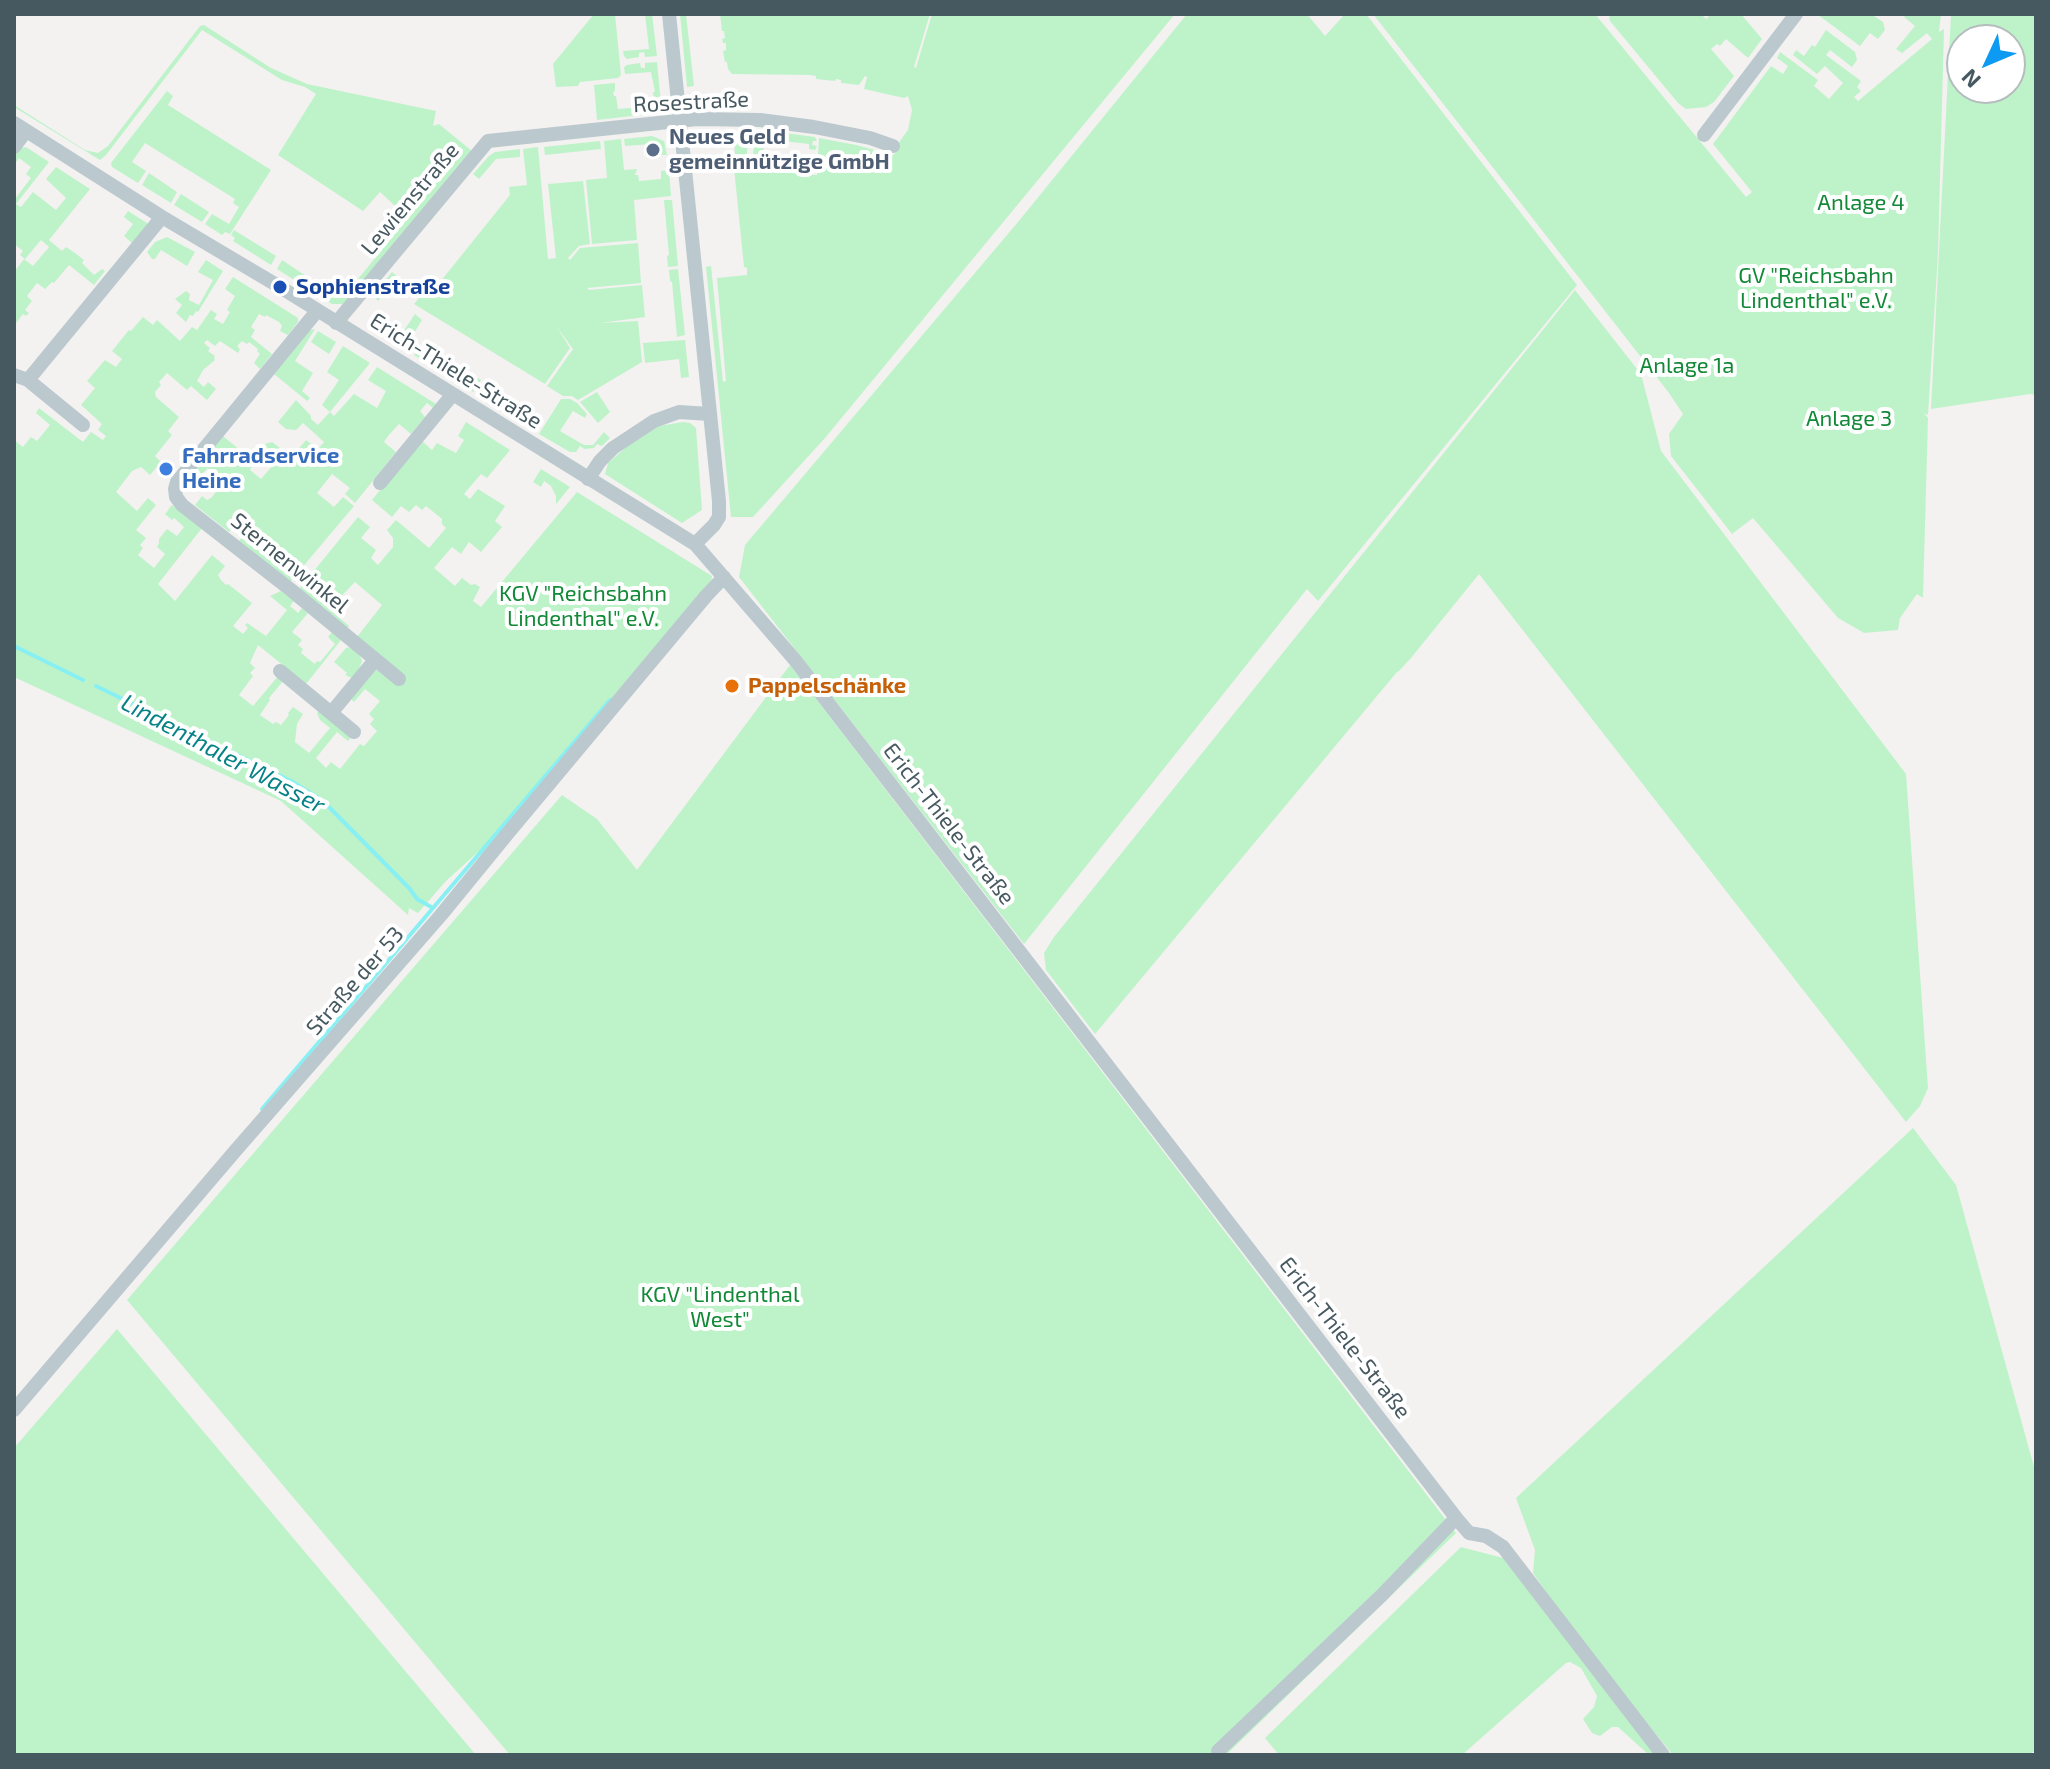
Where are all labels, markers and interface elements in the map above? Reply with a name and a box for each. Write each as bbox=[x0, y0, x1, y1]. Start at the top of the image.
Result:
north arrow bbox=[1946, 24, 2026, 104]
text: N bbox=[1955, 65, 1985, 94]
street label: Rosestraße bbox=[632, 86, 750, 118]
place label: Neues Geld gemeinnützige GmbH bbox=[669, 124, 890, 176]
street label: Lewienstraße bbox=[355, 138, 465, 260]
marker: Neues Geld gemeinnützige GmbH bbox=[644, 141, 662, 159]
park label: Anlage 4 bbox=[1817, 190, 1905, 216]
park label: GV "Reichsbahn Lindenthal" e.V. bbox=[1738, 263, 1894, 314]
place label: Sophienstraße bbox=[296, 274, 451, 300]
marker: Sophienstraße bbox=[271, 278, 289, 296]
street label: Erich-Thiele-Straße bbox=[365, 307, 547, 435]
park label: Anlage 1a bbox=[1640, 353, 1734, 379]
park label: Anlage 3 bbox=[1806, 406, 1892, 432]
place label: Fahrradservice Heine bbox=[182, 443, 339, 494]
marker: Fahrradservice Heine bbox=[157, 460, 175, 478]
street label: Sternenwinkel bbox=[226, 507, 354, 619]
park label: KGV "Reichsbahn Lindenthal" e.V. bbox=[499, 581, 667, 632]
place label: Pappelschänke bbox=[748, 673, 906, 699]
marker: Pappelschänke bbox=[723, 677, 741, 695]
water label: Lindenthaler Wasser bbox=[116, 688, 330, 820]
street label: Erich-Thiele-Straße bbox=[878, 738, 1020, 910]
street label: Straße der 53 bbox=[301, 921, 409, 1041]
street label: Erich-Thiele-Straße bbox=[1274, 1252, 1416, 1424]
park label: KGV "Lindenthal West" bbox=[641, 1282, 799, 1334]

